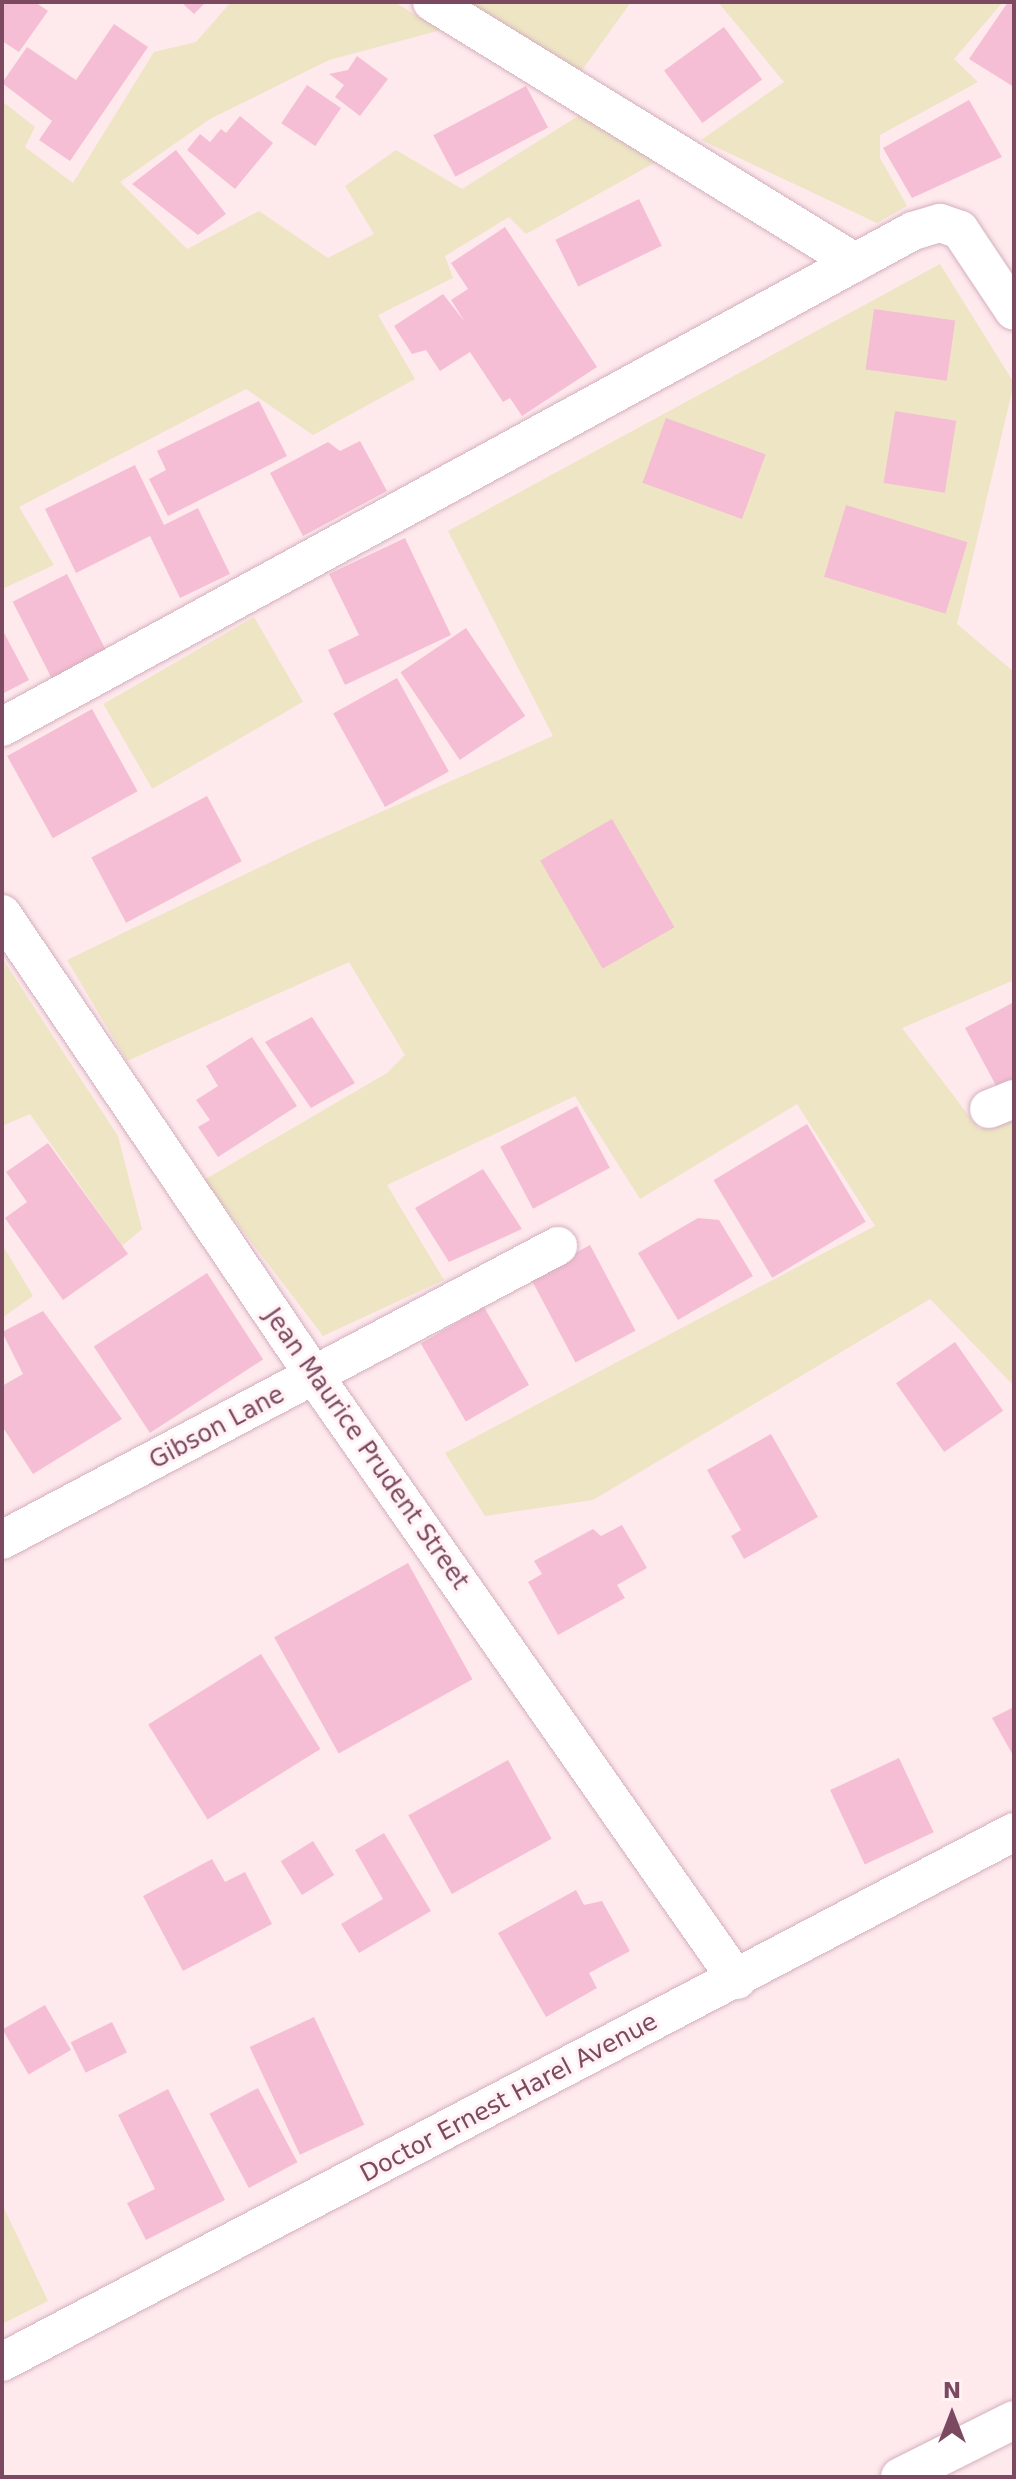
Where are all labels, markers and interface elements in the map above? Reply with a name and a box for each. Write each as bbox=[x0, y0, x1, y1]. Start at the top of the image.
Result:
street label: Jean Maurice Prudent Street bbox=[258, 1303, 474, 1595]
street label: Gibson Lane bbox=[145, 1380, 289, 1476]
street label: Doctor Ernest Harel Avenue bbox=[355, 2007, 663, 2189]
north arrow bbox=[912, 2375, 992, 2455]
text: N bbox=[943, 2378, 961, 2403]

